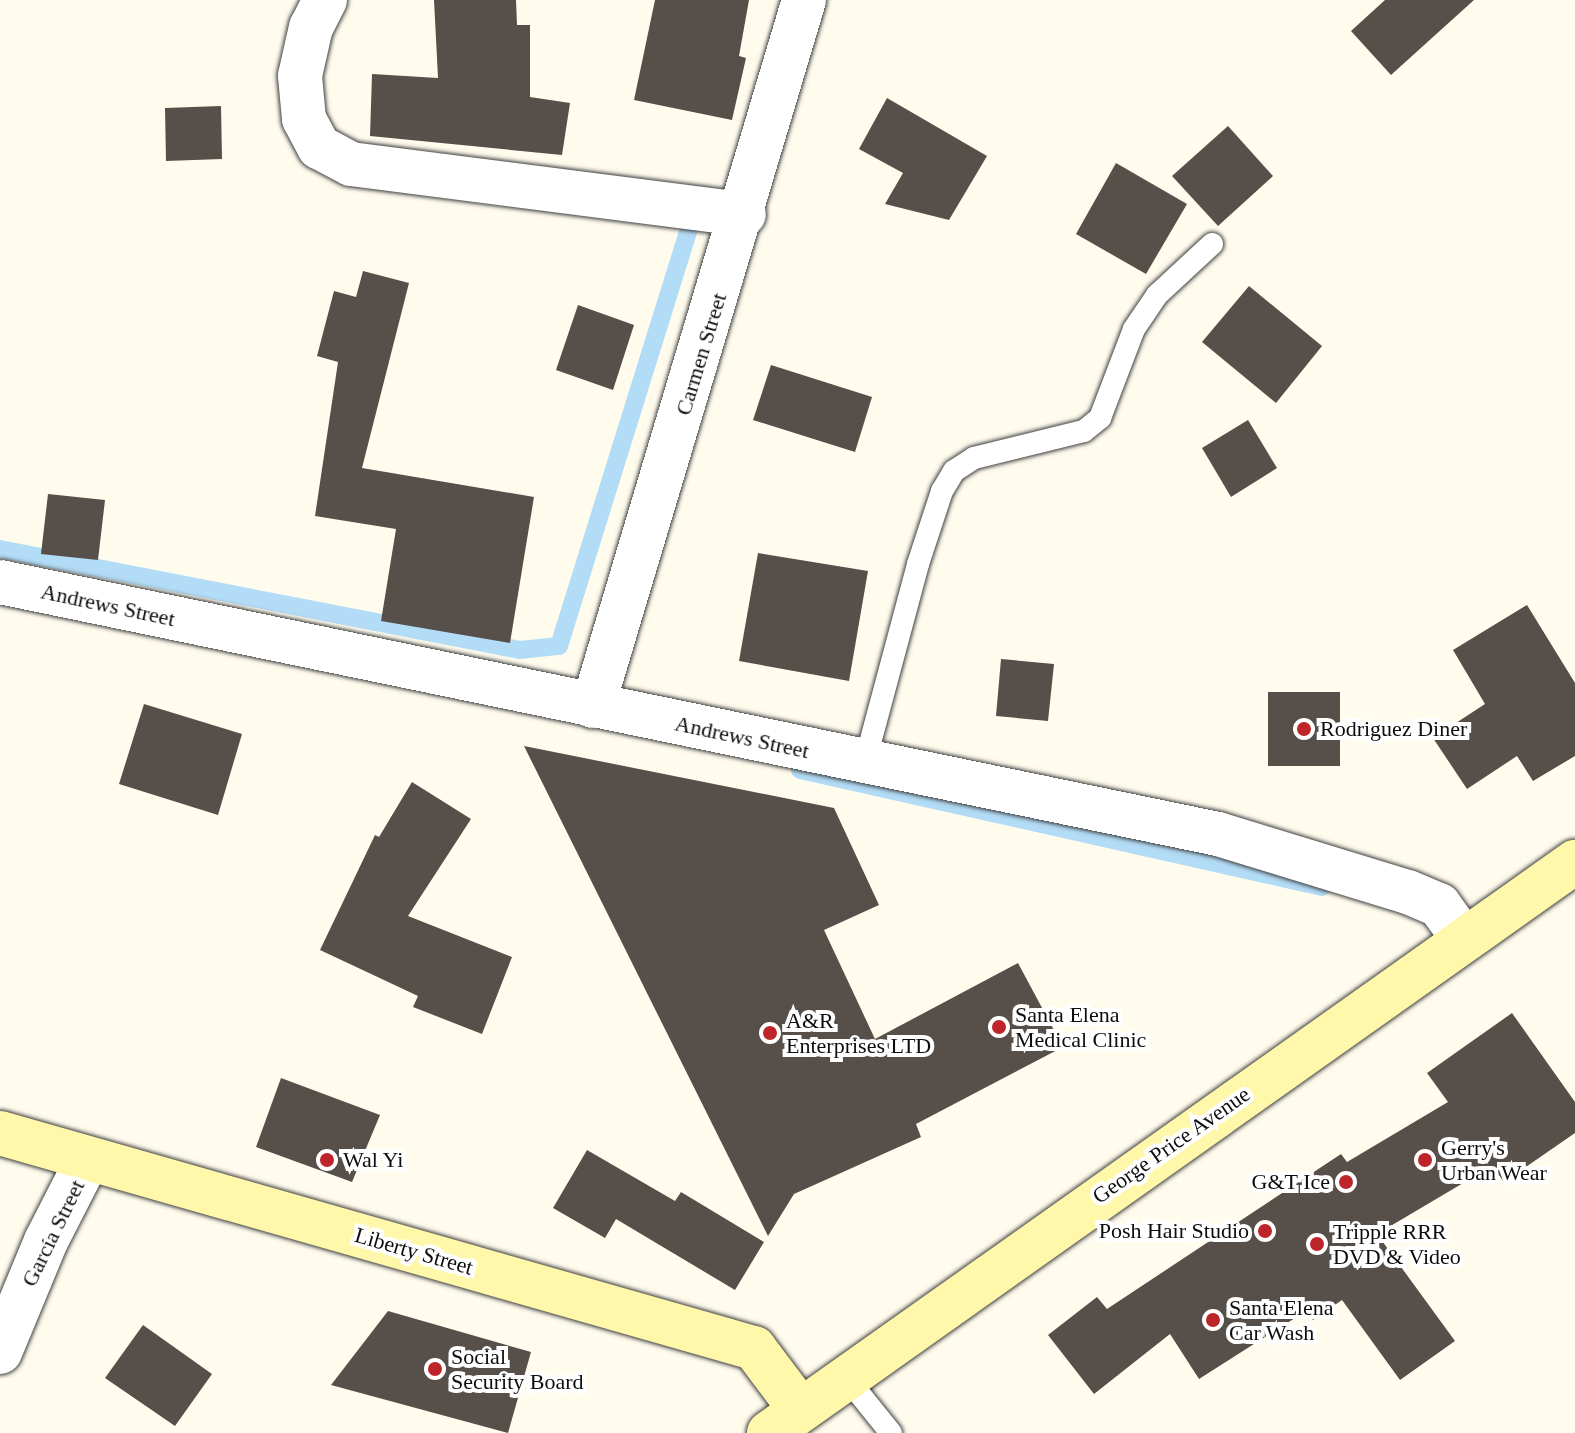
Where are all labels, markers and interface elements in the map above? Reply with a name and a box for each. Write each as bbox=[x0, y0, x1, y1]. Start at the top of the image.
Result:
street label: Carmen Street bbox=[670, 290, 732, 418]
street label: Andrews Street bbox=[39, 578, 177, 632]
street label: Andrews Street bbox=[673, 710, 811, 764]
place label: Rodriguez Diner bbox=[1320, 716, 1467, 742]
marker: Rodriguez Diner bbox=[1295, 720, 1313, 738]
place label: Santa Elena Medical Clinic bbox=[1015, 1001, 1146, 1052]
place label: A&R Enterprises LTD bbox=[786, 1007, 931, 1058]
marker: Santa Elena Medical Clinic bbox=[990, 1018, 1008, 1036]
marker: A&R Enterprises LTD bbox=[761, 1024, 779, 1042]
street label: George Price Avenue bbox=[1087, 1080, 1255, 1210]
place label: Gerry's Urban Wear bbox=[1441, 1134, 1547, 1186]
place label: Wal Yi bbox=[343, 1147, 404, 1173]
marker: Wal Yi bbox=[318, 1151, 336, 1169]
marker: Gerry's Urban Wear bbox=[1416, 1151, 1434, 1169]
place label: G&T Ice bbox=[1251, 1169, 1330, 1195]
marker: G&T Ice bbox=[1337, 1173, 1355, 1191]
street label: García Street bbox=[16, 1175, 90, 1291]
place label: Posh Hair Studio bbox=[1099, 1218, 1249, 1244]
place label: Tripple RRR DVD & Video bbox=[1333, 1218, 1461, 1270]
street label: Liberty Street bbox=[352, 1222, 476, 1280]
marker: Posh Hair Studio bbox=[1256, 1222, 1274, 1240]
marker: Tripple RRR DVD & Video bbox=[1308, 1235, 1326, 1253]
place label: Santa Elena Car Wash bbox=[1229, 1294, 1333, 1346]
marker: Santa Elena Car Wash bbox=[1204, 1311, 1222, 1329]
place label: Social Security Board bbox=[451, 1343, 584, 1394]
marker: Social Security Board bbox=[426, 1360, 444, 1378]

